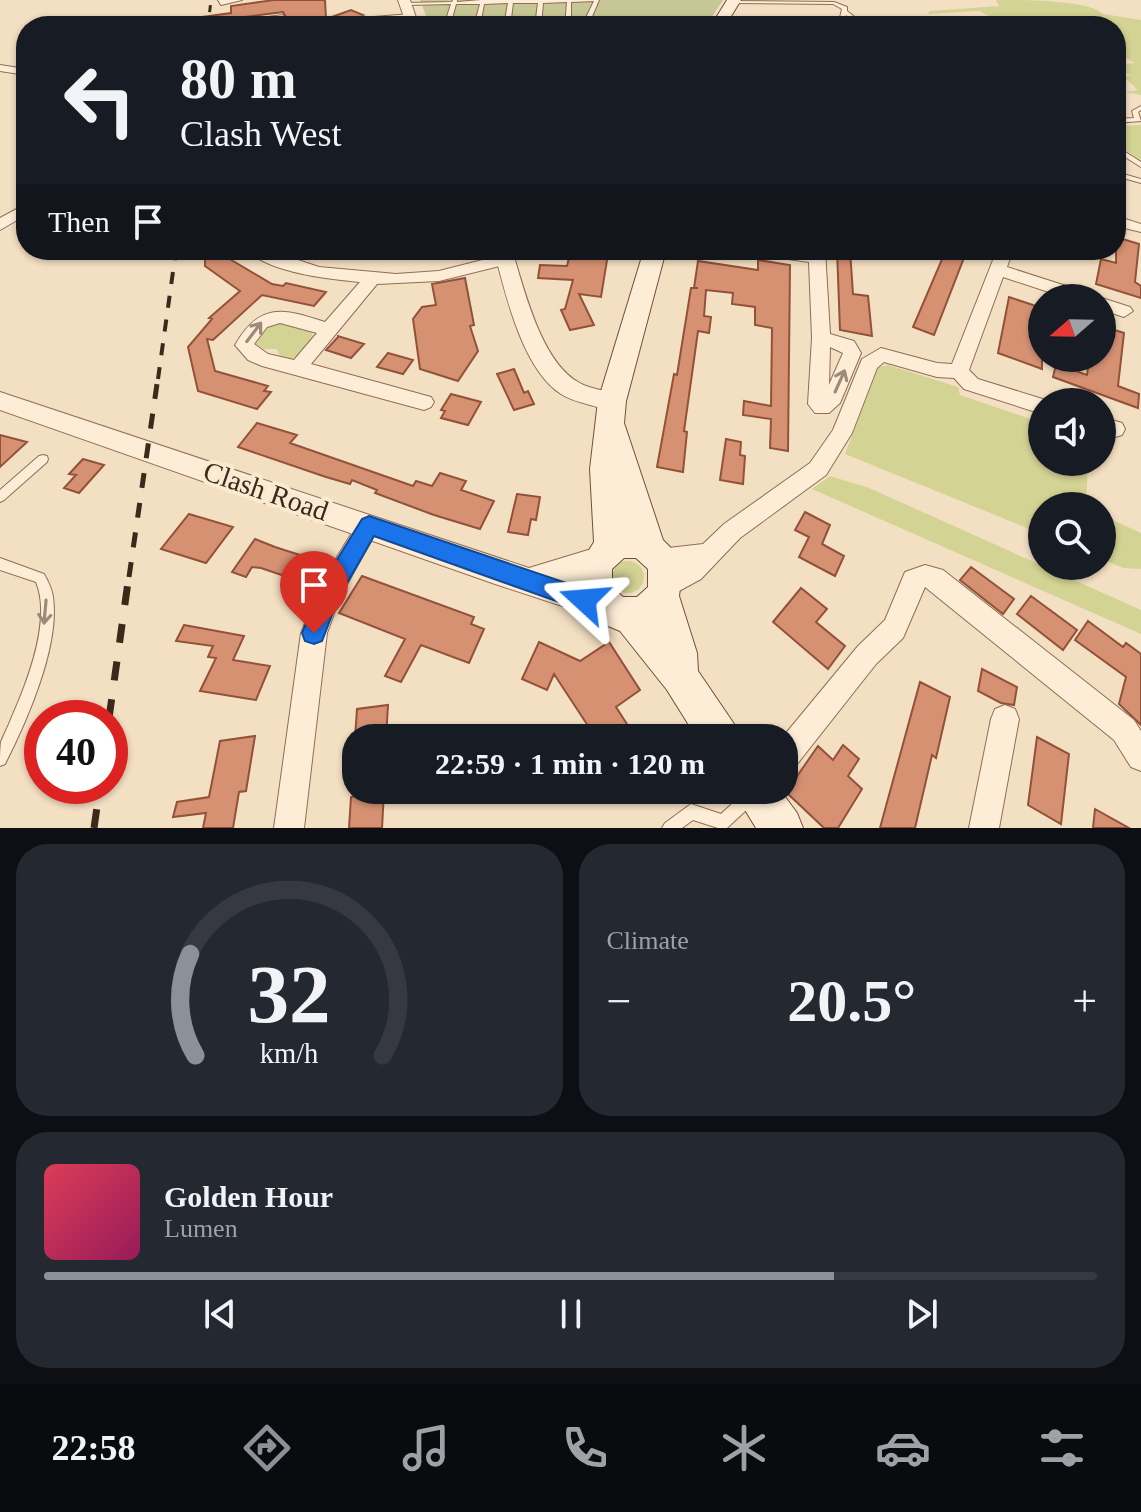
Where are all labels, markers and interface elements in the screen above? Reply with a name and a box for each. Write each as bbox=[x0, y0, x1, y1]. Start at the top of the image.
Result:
icon: left bbox=[48, 48, 152, 152]
text: 80 m bbox=[180, 48, 297, 110]
text: Clash West bbox=[180, 114, 341, 154]
icon: arrive bbox=[126, 200, 170, 244]
text: Then bbox=[48, 205, 110, 238]
north arrow bbox=[1028, 284, 1116, 372]
map controls bbox=[1028, 284, 1116, 580]
one-way arrow bbox=[244, 321, 262, 342]
one-way arrow bbox=[833, 369, 848, 393]
button: sound bbox=[1028, 388, 1116, 476]
street label: Clash Road bbox=[200, 455, 332, 527]
button: search bbox=[1028, 492, 1116, 580]
pin bbox=[280, 551, 348, 633]
position arrow bbox=[542, 558, 626, 642]
icon: arrive bbox=[292, 563, 336, 607]
one-way arrow bbox=[38, 598, 53, 625]
speed limit sign: 40 bbox=[24, 700, 128, 804]
text: 22:59 · 1 min · 120 m bbox=[435, 747, 705, 780]
text: Climate bbox=[607, 926, 689, 955]
text: 32 bbox=[248, 948, 331, 1040]
text: 20.5° bbox=[787, 968, 916, 1034]
text: − bbox=[607, 977, 631, 1026]
text: + bbox=[1072, 977, 1097, 1026]
text: km/h bbox=[260, 1038, 319, 1069]
text: Golden Hour bbox=[164, 1180, 333, 1213]
text: Lumen bbox=[164, 1214, 238, 1243]
icon: previous bbox=[198, 1292, 242, 1336]
icon: pause bbox=[549, 1292, 593, 1336]
icon: next bbox=[900, 1292, 944, 1336]
icon: directions bbox=[239, 1420, 295, 1476]
icon: music bbox=[398, 1420, 454, 1476]
icon: phone bbox=[557, 1420, 613, 1476]
icon: climate bbox=[716, 1420, 772, 1476]
icon: car bbox=[875, 1420, 931, 1476]
icon: filters bbox=[1034, 1420, 1090, 1476]
text: 22:58 bbox=[52, 1428, 136, 1468]

